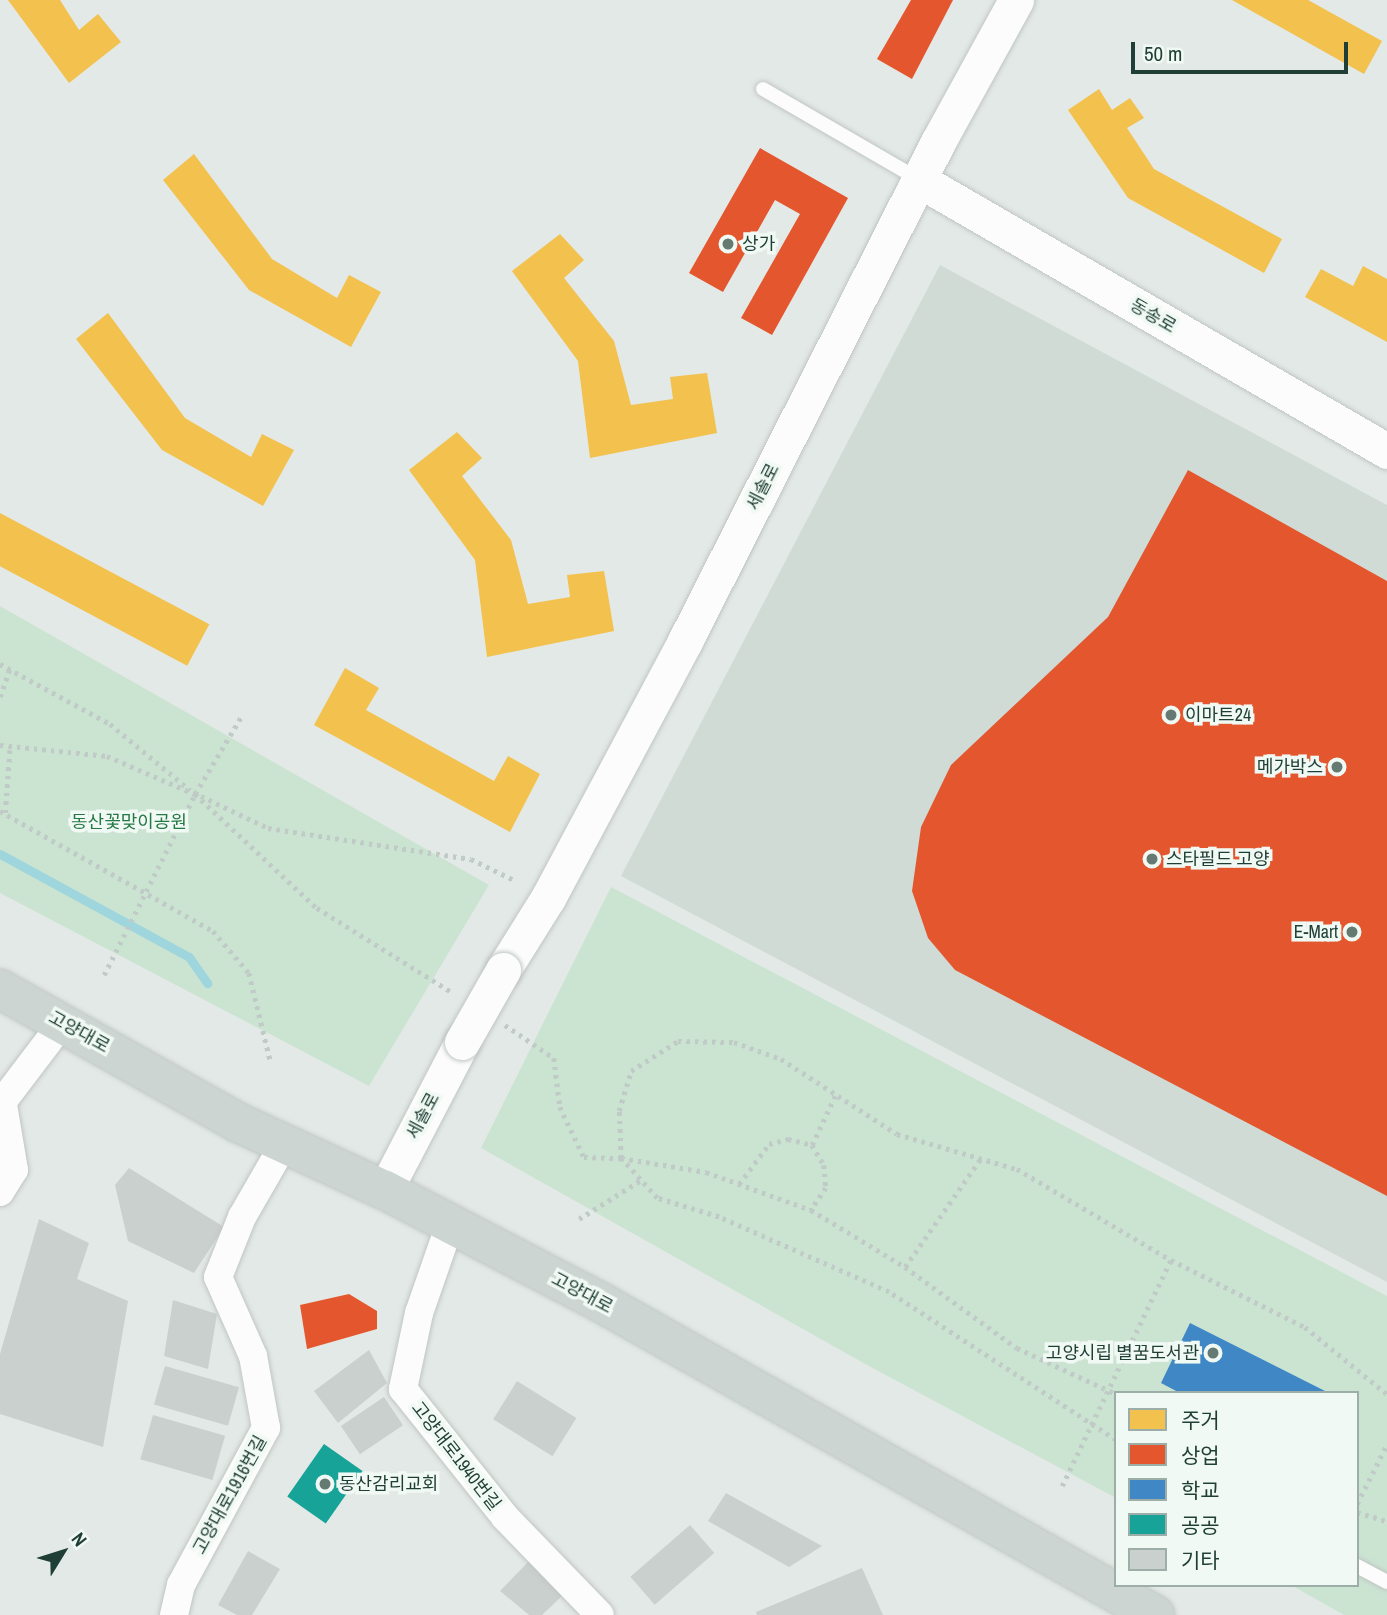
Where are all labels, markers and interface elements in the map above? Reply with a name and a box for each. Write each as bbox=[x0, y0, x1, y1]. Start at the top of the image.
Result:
scale bar bbox=[1135, 28, 1352, 72]
text: 50 m bbox=[1144, 39, 1182, 68]
place label: 상가 bbox=[742, 233, 775, 255]
marker: 상가 bbox=[720, 236, 736, 252]
street label: 동송로 bbox=[1126, 294, 1180, 338]
street label: 세솔로 bbox=[742, 460, 784, 514]
place label: 이마트24 bbox=[1185, 704, 1251, 726]
marker: 이마트24 bbox=[1163, 707, 1179, 723]
place label: 메가박스 bbox=[1257, 756, 1323, 778]
marker: 메가박스 bbox=[1329, 759, 1345, 775]
park label: 동산꽃맞이공원 bbox=[71, 811, 187, 833]
place label: 스타필드 고양 bbox=[1166, 848, 1269, 870]
marker: 스타필드 고양 bbox=[1144, 851, 1160, 867]
place label: E-Mart bbox=[1294, 921, 1338, 943]
marker: E-Mart bbox=[1344, 924, 1360, 940]
street label: 고양대로 bbox=[45, 1006, 113, 1058]
street label: 세솔로 bbox=[402, 1089, 444, 1143]
street label: 고양대로 bbox=[548, 1268, 616, 1318]
place label: 고양시립 별꿈도서관 bbox=[1046, 1342, 1199, 1364]
marker: 고양시립 별꿈도서관 bbox=[1205, 1345, 1221, 1361]
legend bbox=[1114, 1391, 1359, 1587]
street label: 고양대로1940번길 bbox=[407, 1397, 505, 1515]
text: 주거 bbox=[1181, 1406, 1220, 1435]
street label: 고양대로1916번길 bbox=[189, 1432, 271, 1558]
text: 상업 bbox=[1181, 1441, 1220, 1470]
place label: 동산감리교회 bbox=[339, 1473, 438, 1495]
marker: 동산감리교회 bbox=[317, 1476, 333, 1492]
text: 학교 bbox=[1181, 1476, 1220, 1505]
text: 공공 bbox=[1181, 1511, 1220, 1540]
north arrow bbox=[28, 1517, 98, 1587]
text: N bbox=[66, 1527, 93, 1552]
text: 기타 bbox=[1181, 1546, 1220, 1575]

